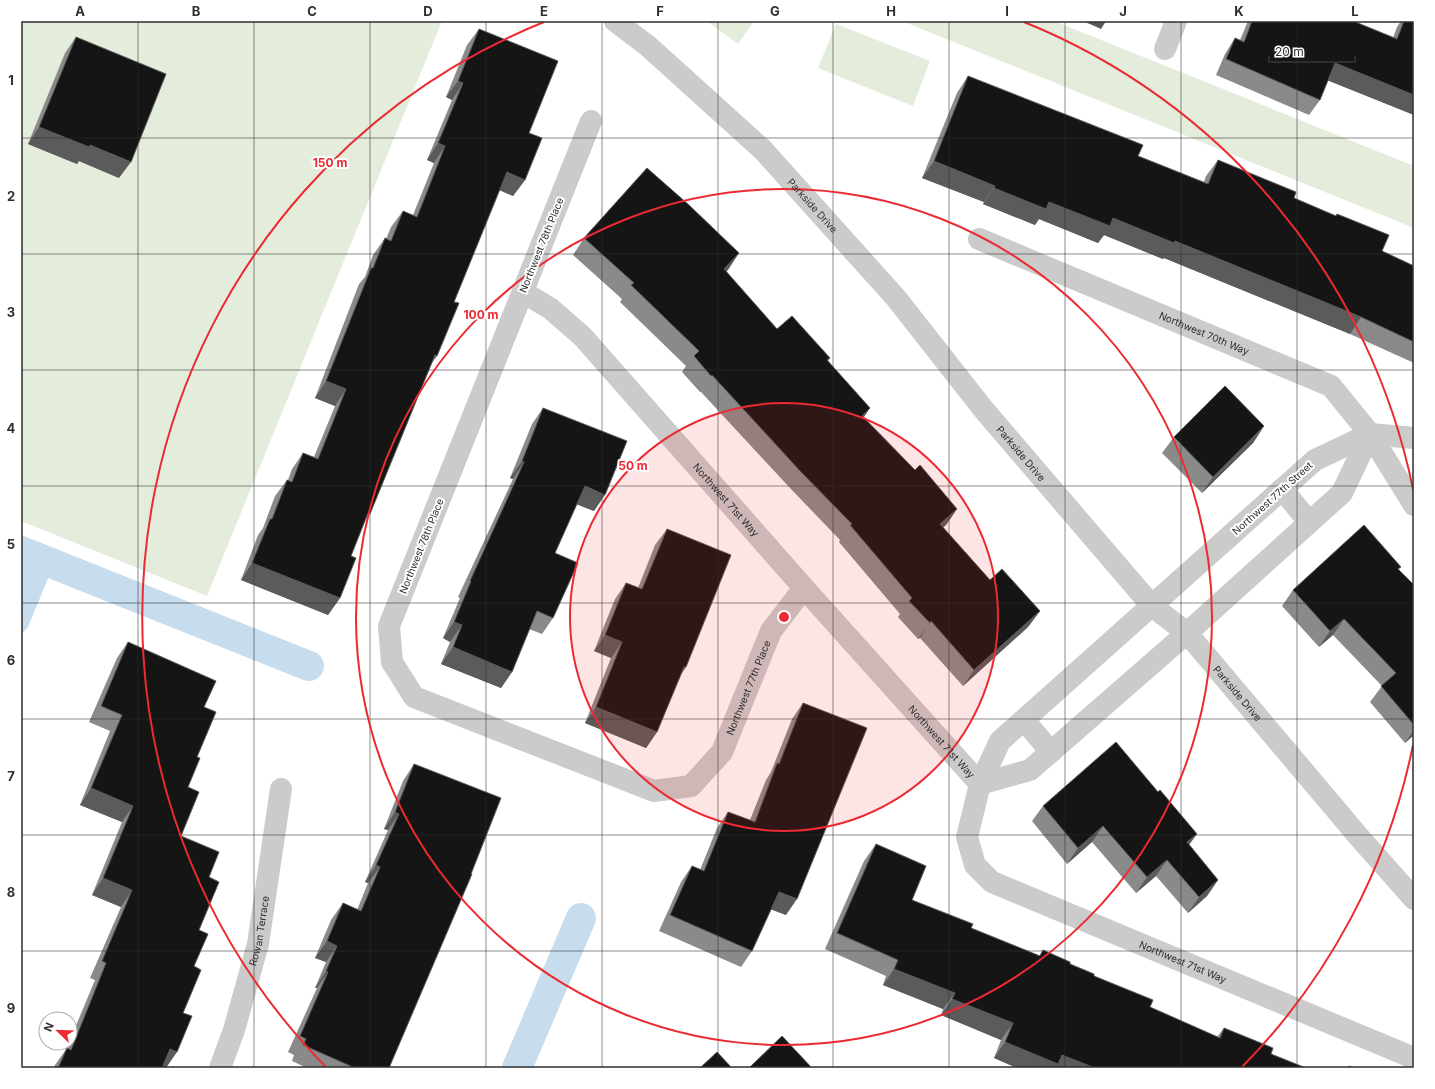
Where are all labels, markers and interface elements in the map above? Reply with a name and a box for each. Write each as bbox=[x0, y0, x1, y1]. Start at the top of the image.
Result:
text: A bbox=[75, 3, 85, 19]
text: B bbox=[192, 3, 201, 19]
text: C bbox=[307, 3, 317, 19]
text: D bbox=[423, 3, 433, 19]
text: E bbox=[540, 3, 548, 19]
text: F bbox=[656, 3, 664, 19]
text: G bbox=[770, 3, 780, 19]
text: H bbox=[886, 3, 896, 19]
text: I bbox=[1005, 3, 1009, 19]
text: J bbox=[1119, 3, 1127, 19]
text: K bbox=[1234, 3, 1244, 19]
text: L bbox=[1351, 3, 1359, 19]
scale bar bbox=[1269, 38, 1355, 64]
text: 20 m bbox=[1275, 44, 1304, 59]
text: 1 bbox=[8, 72, 14, 88]
text: 150 m bbox=[313, 155, 347, 170]
street label: Parkside Drive bbox=[785, 176, 840, 235]
text: 2 bbox=[7, 188, 15, 204]
street label: Northwest 78th Place bbox=[516, 196, 566, 294]
text: 3 bbox=[7, 304, 15, 320]
text: 100 m bbox=[463, 307, 499, 322]
street label: Northwest 70th Way bbox=[1157, 309, 1251, 357]
text: 4 bbox=[7, 420, 16, 436]
street label: Parkside Drive bbox=[994, 423, 1048, 484]
text: 50 m bbox=[618, 458, 648, 473]
street label: Northwest 77th Street bbox=[1230, 458, 1315, 537]
street label: Northwest 71st Way bbox=[691, 461, 762, 539]
street label: Northwest 78th Place bbox=[396, 497, 446, 595]
text: 5 bbox=[7, 536, 15, 552]
centre of rings bbox=[777, 610, 791, 624]
street label: Northwest 77th Place bbox=[723, 638, 773, 737]
text: 6 bbox=[7, 652, 15, 668]
street label: Parkside Drive bbox=[1211, 663, 1265, 724]
street label: Northwest 71st Way bbox=[906, 703, 978, 781]
text: 7 bbox=[7, 768, 15, 784]
text: 8 bbox=[7, 884, 15, 900]
street label: Rowan Terrace bbox=[246, 895, 271, 967]
street label: Northwest 71st Way bbox=[1137, 938, 1229, 985]
text: 9 bbox=[7, 1000, 15, 1016]
north arrow bbox=[38, 1011, 78, 1051]
text: N bbox=[41, 1020, 57, 1034]

